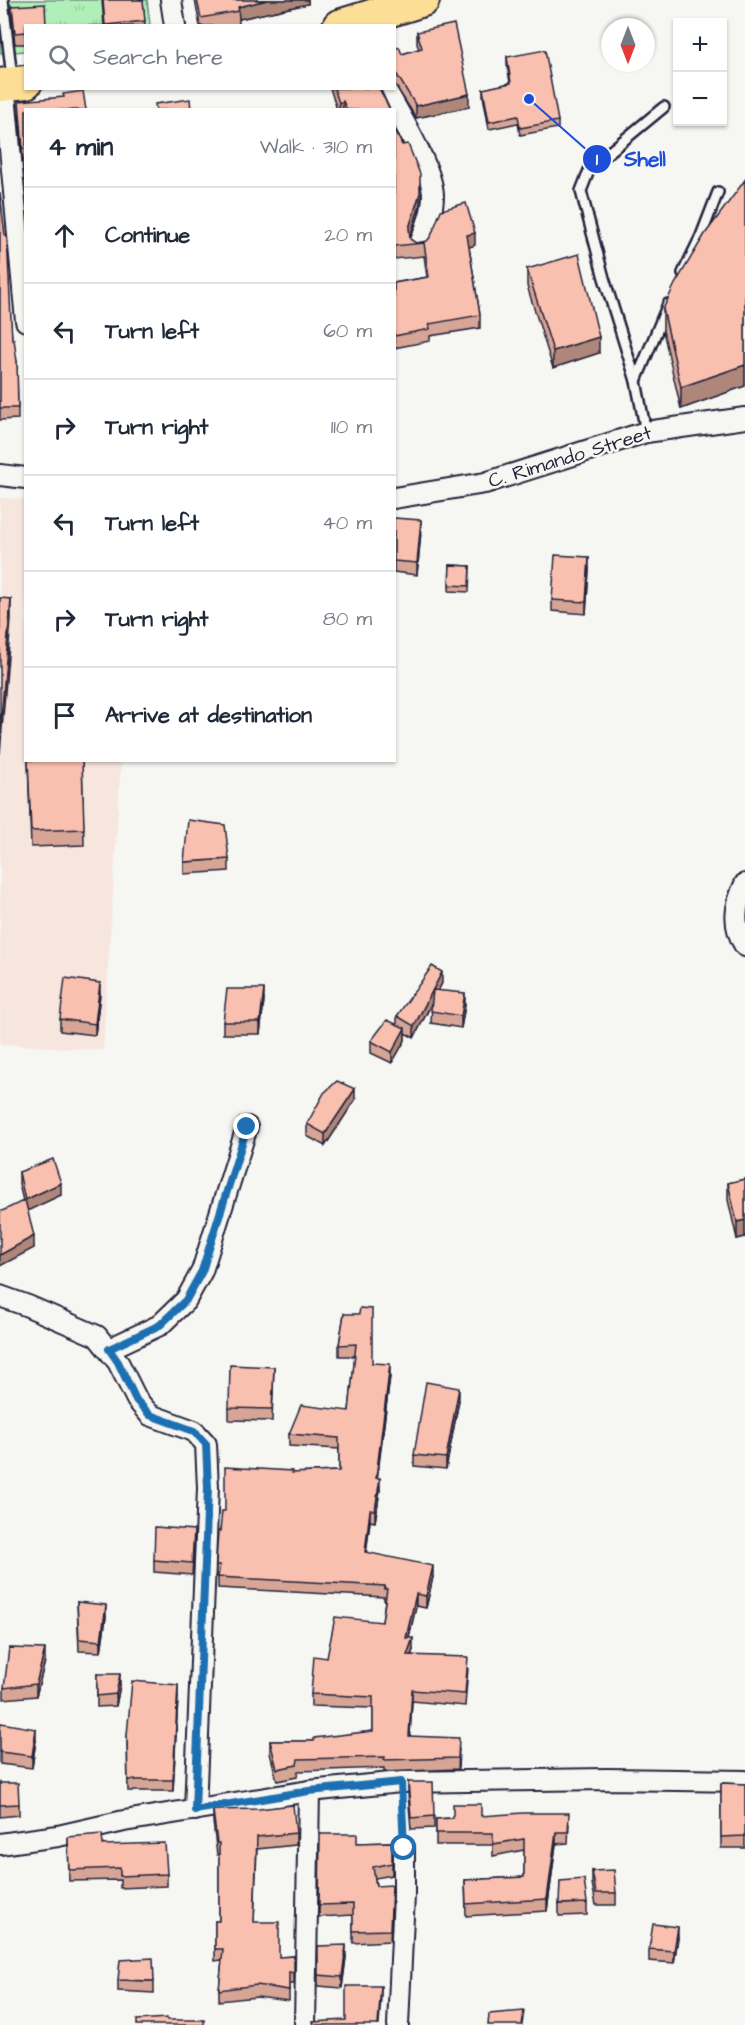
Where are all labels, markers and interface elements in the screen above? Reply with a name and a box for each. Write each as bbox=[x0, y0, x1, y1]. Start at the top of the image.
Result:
north arrow bbox=[601, 18, 655, 72]
map controls bbox=[673, 18, 727, 126]
button: + bbox=[673, 18, 727, 72]
search box bbox=[24, 24, 396, 90]
icon: search bbox=[45, 41, 78, 74]
text: Search here bbox=[93, 42, 223, 73]
button: − bbox=[673, 72, 727, 126]
text: 4 min bbox=[48, 129, 113, 165]
text: Walk · 310 m bbox=[260, 133, 372, 161]
callout: Shell bbox=[582, 139, 678, 178]
text: Shell bbox=[623, 145, 667, 174]
text: 1 bbox=[596, 147, 599, 172]
icon: ahead bbox=[48, 219, 81, 252]
text: Continue bbox=[105, 220, 190, 251]
text: 20 m bbox=[324, 221, 372, 249]
icon: left bbox=[48, 315, 81, 348]
text: Turn left bbox=[105, 316, 199, 347]
text: 60 m bbox=[323, 317, 372, 345]
icon: right bbox=[48, 411, 81, 444]
text: Turn right bbox=[105, 412, 208, 443]
text: 110 m bbox=[331, 413, 372, 441]
street label: C. Rimando Street bbox=[485, 419, 655, 495]
icon: left bbox=[48, 507, 81, 540]
text: Turn left bbox=[105, 508, 199, 539]
text: 40 m bbox=[322, 509, 372, 537]
icon: right bbox=[48, 603, 81, 636]
text: Turn right bbox=[105, 604, 208, 635]
text: 80 m bbox=[323, 605, 372, 633]
icon: arrive bbox=[48, 699, 81, 732]
text: Arrive at destination bbox=[105, 700, 312, 731]
route end bbox=[233, 1113, 259, 1139]
route start bbox=[390, 1834, 416, 1860]

